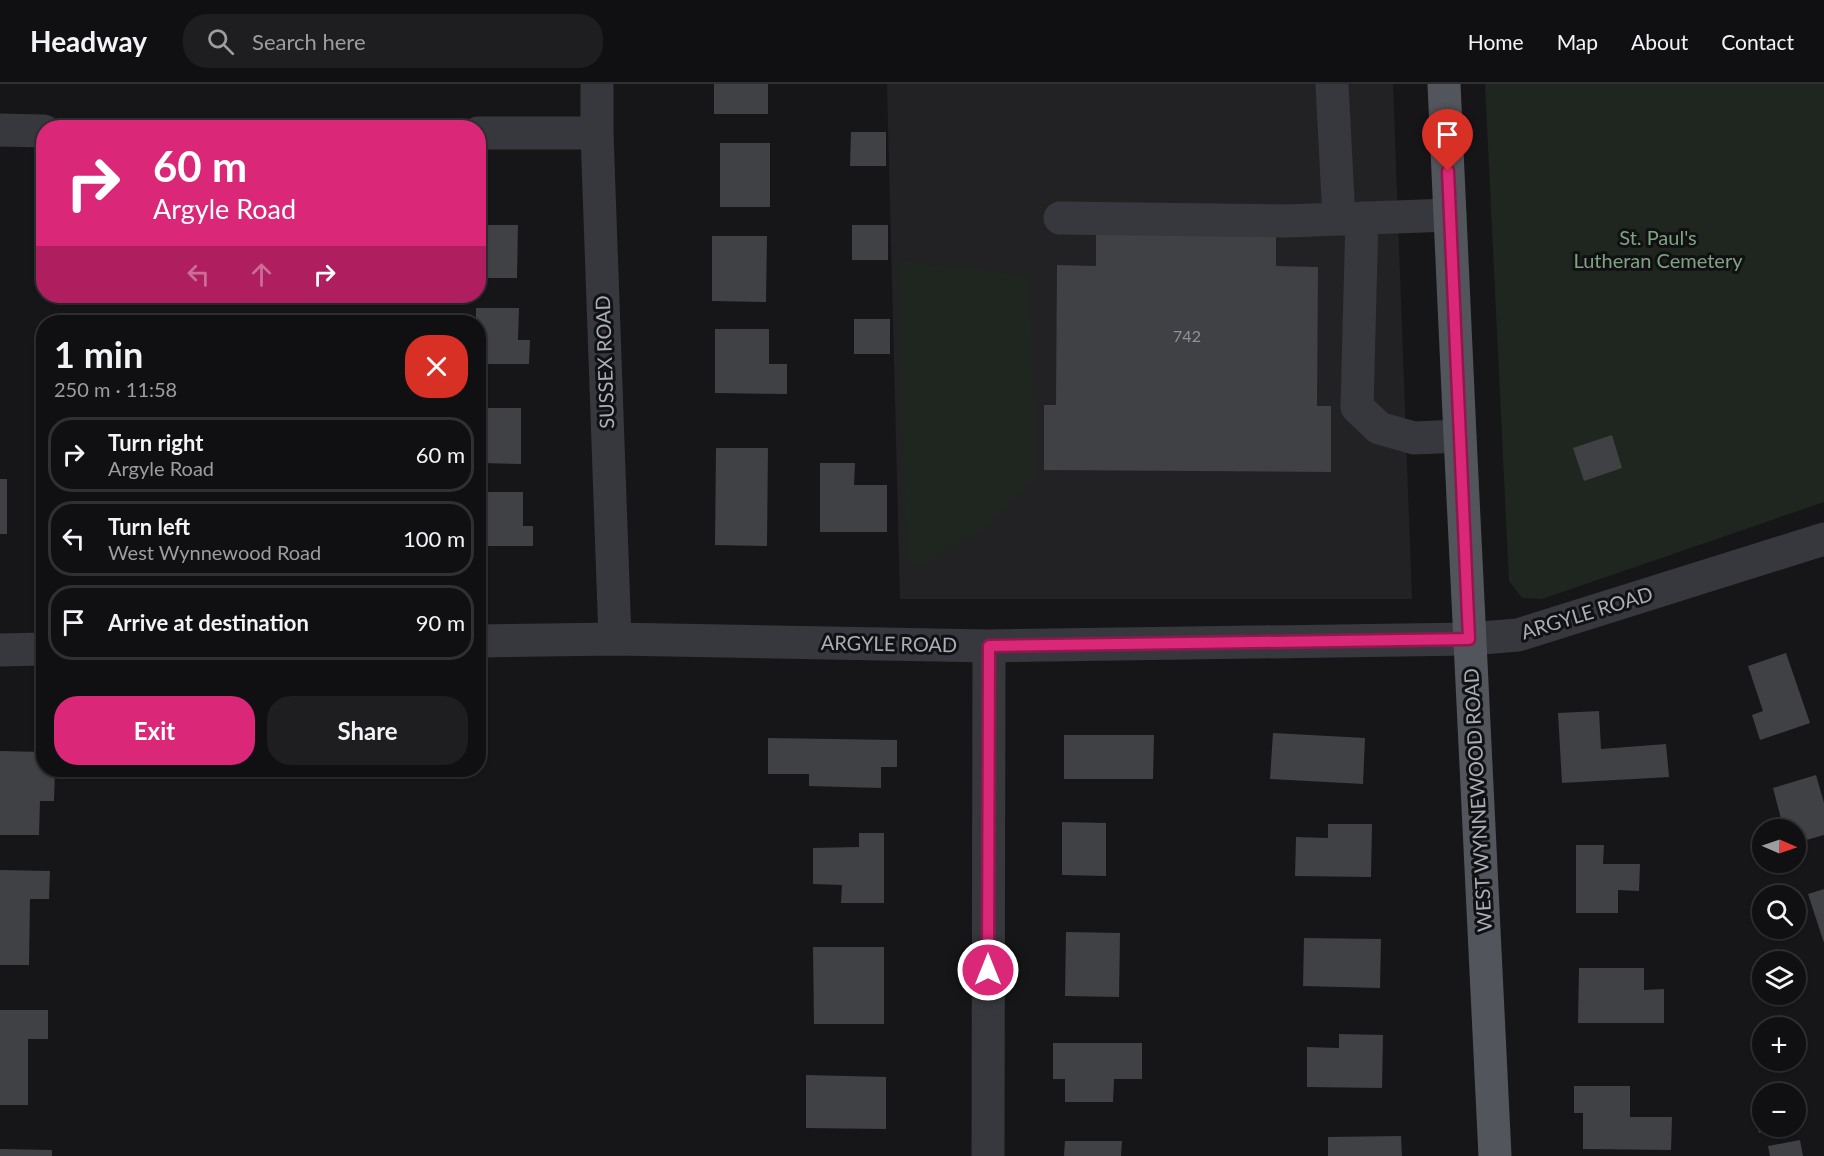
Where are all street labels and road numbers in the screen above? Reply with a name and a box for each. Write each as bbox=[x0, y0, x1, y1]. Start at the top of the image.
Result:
street label: SUSSEX ROAD bbox=[590, 295, 618, 429]
street label: ARGYLE ROAD bbox=[1518, 581, 1655, 643]
street label: ARGYLE ROAD bbox=[821, 630, 957, 656]
street label: WEST WYNNEWOOD ROAD bbox=[1458, 668, 1496, 933]

